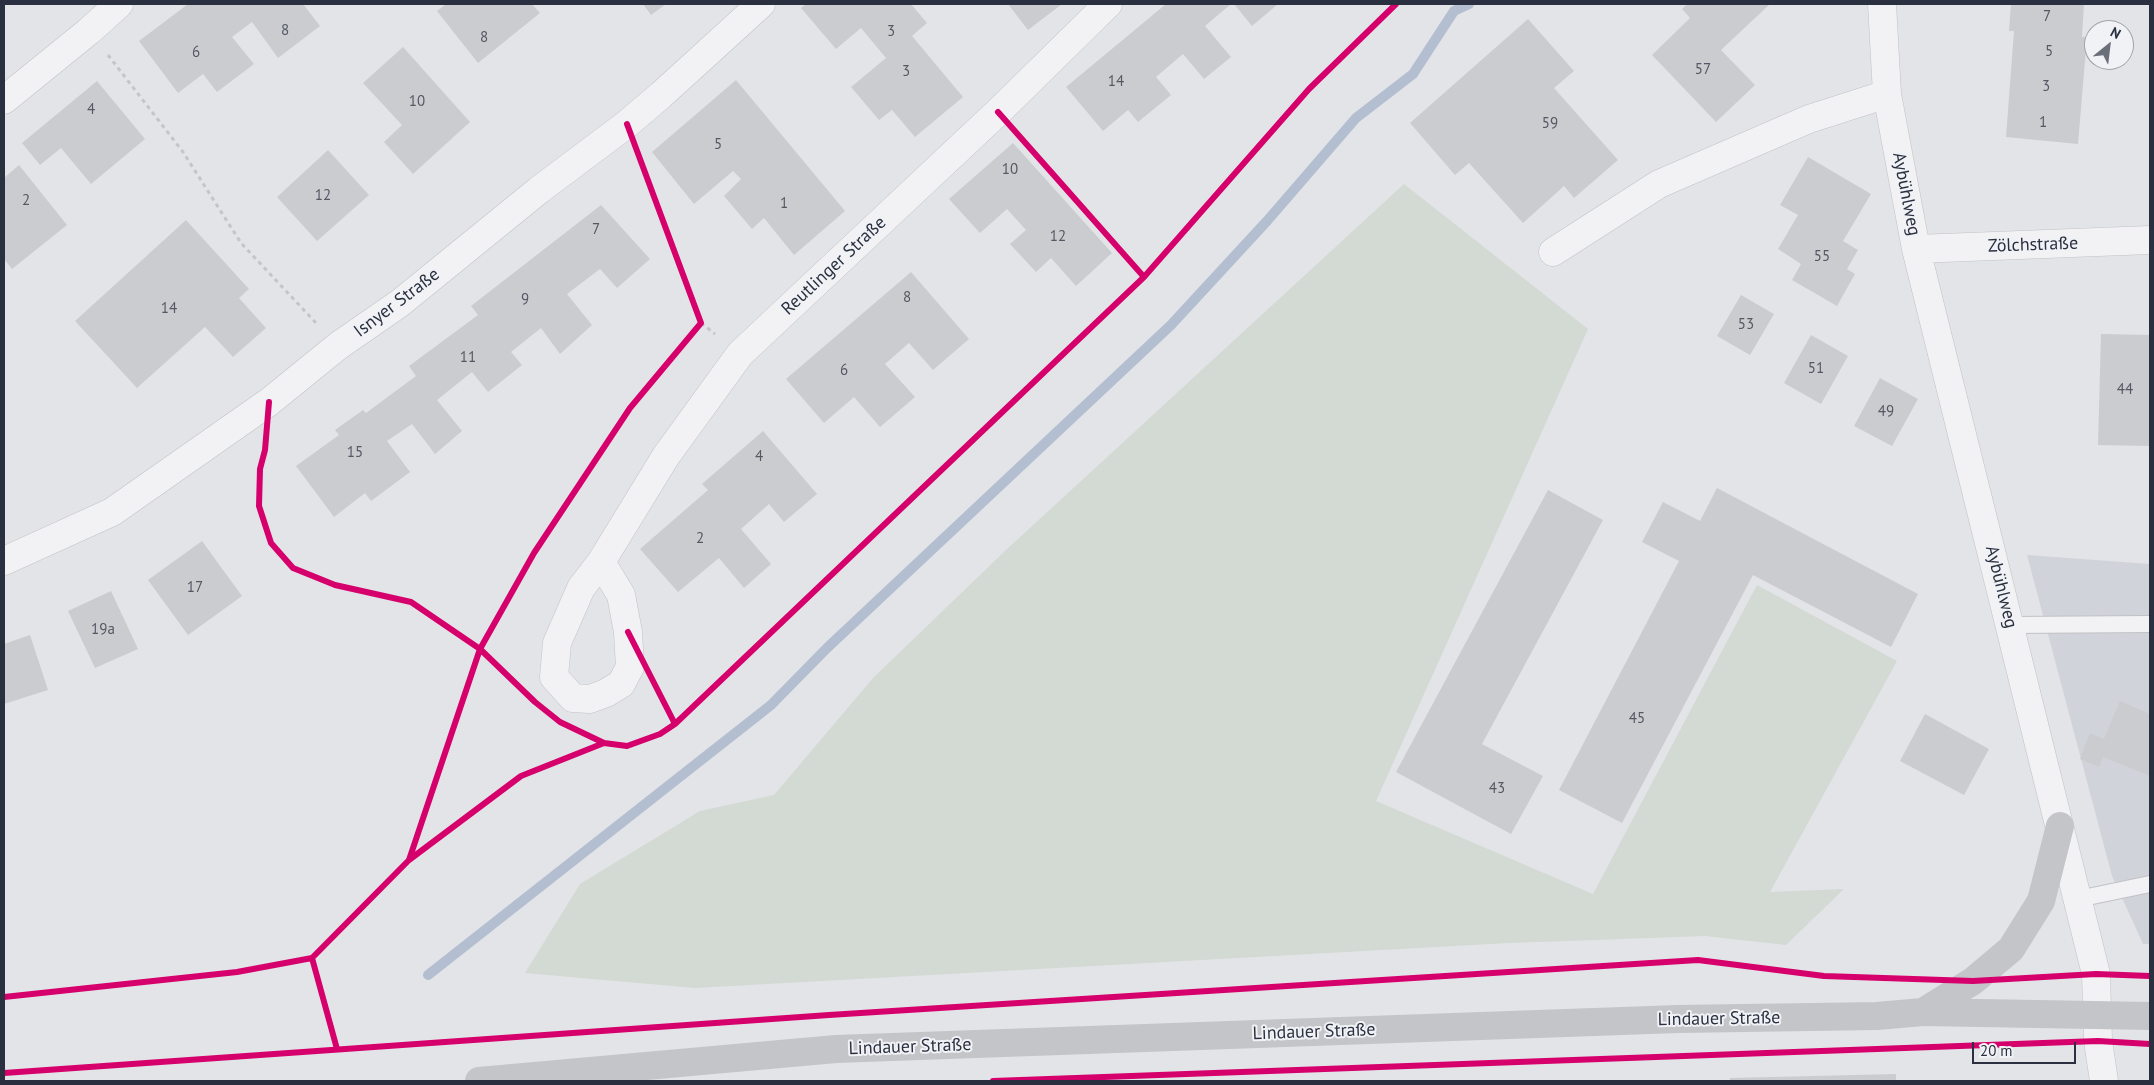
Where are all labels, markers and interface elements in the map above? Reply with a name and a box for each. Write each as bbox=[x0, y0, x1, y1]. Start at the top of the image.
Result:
house number: 7 bbox=[2043, 8, 2051, 26]
north arrow bbox=[2084, 20, 2134, 70]
house number: 8 bbox=[281, 22, 289, 40]
house number: 3 bbox=[887, 23, 895, 41]
text: N bbox=[2107, 23, 2124, 43]
house number: 8 bbox=[480, 29, 488, 47]
house number: 5 bbox=[2045, 43, 2053, 61]
house number: 6 bbox=[192, 44, 200, 62]
house number: 57 bbox=[1695, 61, 1711, 79]
house number: 3 bbox=[902, 63, 910, 81]
house number: 14 bbox=[1108, 73, 1124, 91]
house number: 3 bbox=[2042, 78, 2050, 96]
house number: 10 bbox=[409, 93, 425, 111]
house number: 4 bbox=[87, 101, 95, 119]
house number: 1 bbox=[2039, 114, 2047, 132]
house number: 59 bbox=[1542, 115, 1558, 133]
house number: 5 bbox=[714, 136, 722, 154]
street label: Aybühlweg bbox=[1887, 150, 1925, 238]
house number: 10 bbox=[1002, 161, 1018, 179]
house number: 12 bbox=[315, 187, 331, 205]
house number: 2 bbox=[22, 192, 30, 210]
house number: 1 bbox=[780, 195, 788, 213]
street label: Reutlinger Straße bbox=[777, 212, 891, 320]
house number: 7 bbox=[592, 221, 600, 239]
house number: 12 bbox=[1050, 228, 1066, 246]
street label: Zölchstraße bbox=[1988, 233, 2078, 257]
house number: 55 bbox=[1814, 248, 1830, 266]
street label: Isnyer Straße bbox=[350, 264, 444, 342]
house number: 8 bbox=[903, 289, 911, 307]
house number: 9 bbox=[521, 291, 529, 309]
house number: 14 bbox=[161, 300, 177, 318]
house number: 53 bbox=[1738, 316, 1754, 334]
house number: 11 bbox=[460, 349, 476, 367]
house number: 51 bbox=[1808, 360, 1824, 378]
house number: 6 bbox=[840, 362, 848, 380]
house number: 44 bbox=[2117, 381, 2133, 399]
house number: 49 bbox=[1878, 403, 1894, 421]
house number: 15 bbox=[347, 444, 363, 462]
house number: 4 bbox=[755, 448, 763, 466]
house number: 2 bbox=[696, 530, 704, 548]
street label: Aybühlweg bbox=[1980, 543, 2022, 631]
house number: 17 bbox=[187, 579, 203, 597]
house number: 19a bbox=[91, 621, 115, 639]
house number: 45 bbox=[1629, 710, 1645, 728]
house number: 43 bbox=[1489, 780, 1505, 798]
street label: Lindauer Straße bbox=[1657, 1007, 1781, 1031]
street label: Lindauer Straße bbox=[1252, 1019, 1376, 1045]
scale bar bbox=[1974, 1032, 2078, 1064]
street label: Lindauer Straße bbox=[848, 1034, 972, 1060]
text: 20 m bbox=[1980, 1041, 2013, 1060]

